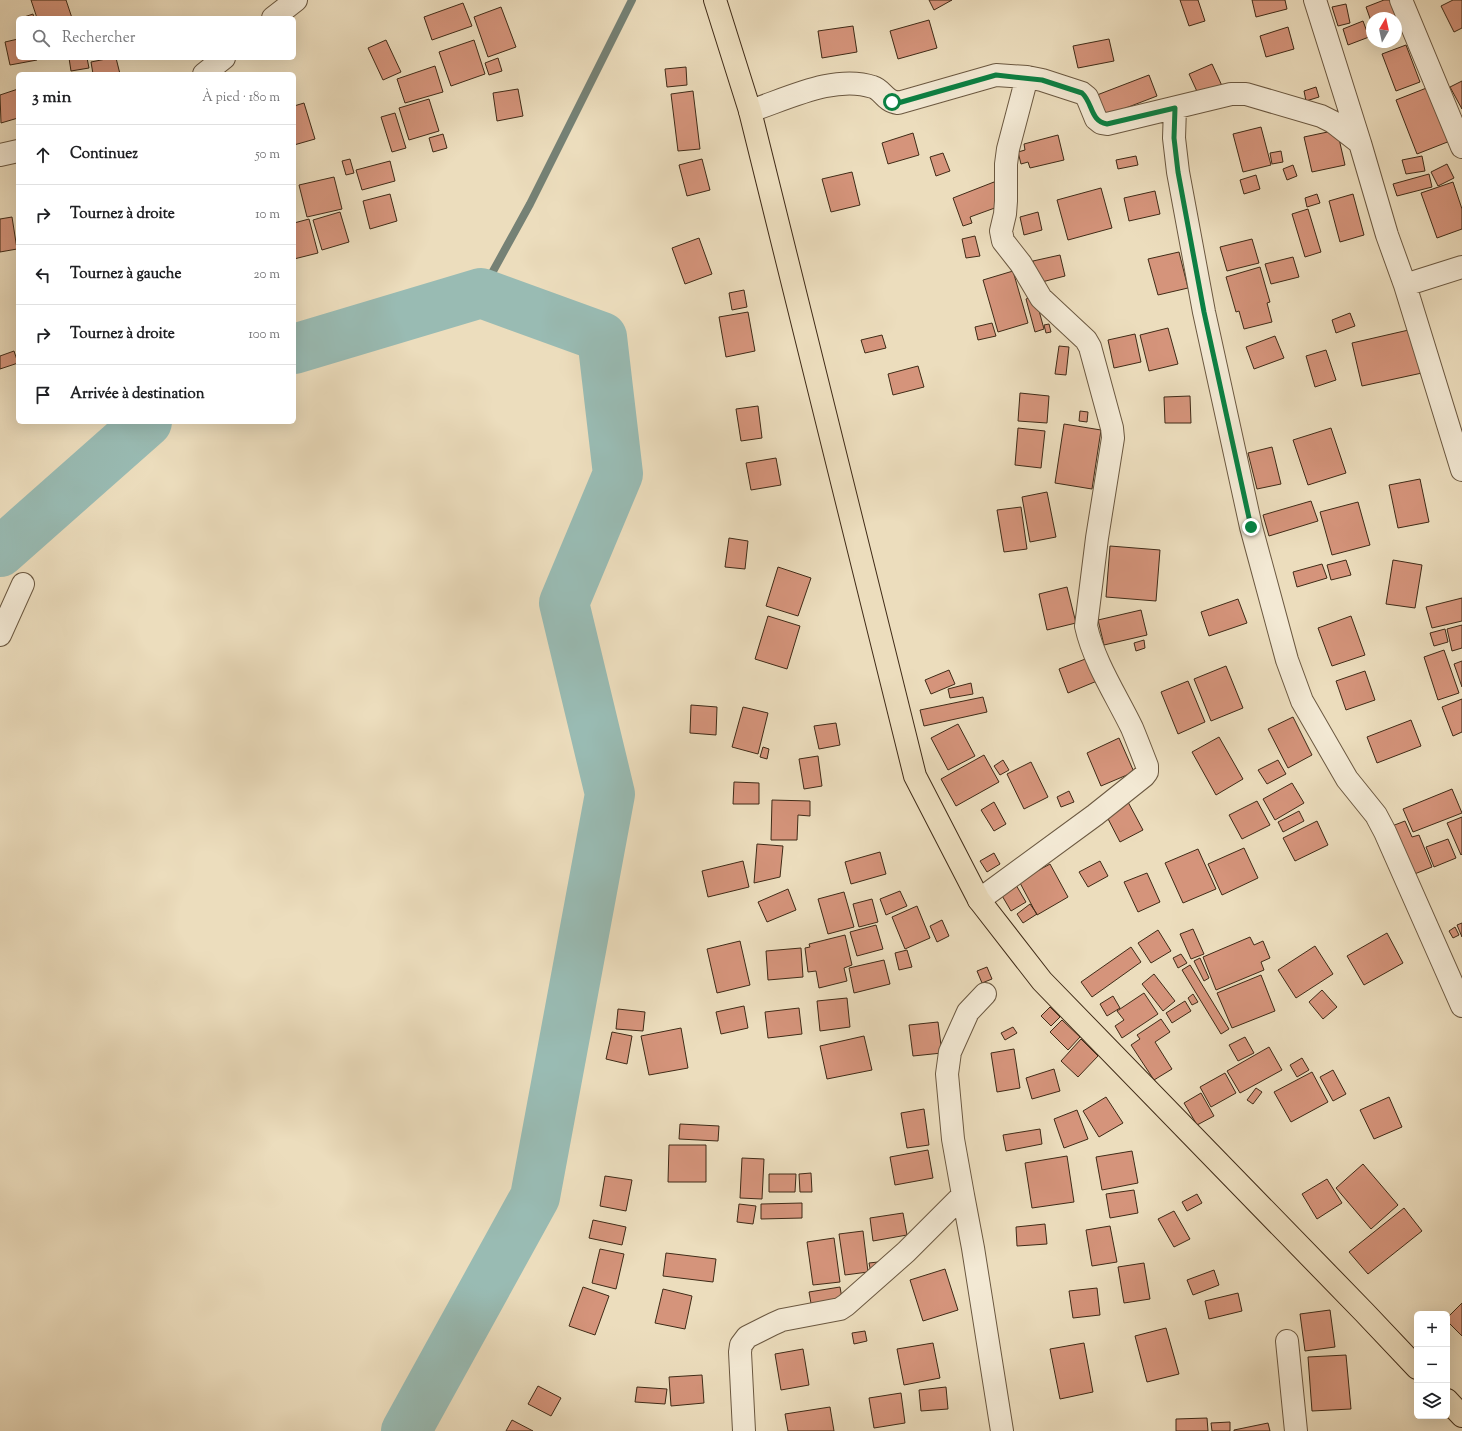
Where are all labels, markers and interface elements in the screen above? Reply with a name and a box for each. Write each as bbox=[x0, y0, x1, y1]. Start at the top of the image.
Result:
north arrow bbox=[1366, 12, 1402, 48]
search box bbox=[16, 16, 296, 60]
icon: search bbox=[30, 27, 52, 49]
text: Rechercher bbox=[62, 28, 135, 49]
text: 3 min bbox=[32, 86, 71, 110]
text: À pied · 180 m bbox=[202, 89, 280, 107]
route start bbox=[883, 93, 901, 111]
icon: ahead bbox=[32, 144, 54, 166]
text: Continuez bbox=[70, 144, 138, 165]
text: 50 m bbox=[255, 146, 280, 164]
icon: right bbox=[32, 204, 54, 226]
text: Tournez à droite bbox=[70, 204, 175, 225]
text: 10 m bbox=[255, 206, 280, 224]
icon: left bbox=[32, 264, 54, 286]
text: Tournez à gauche bbox=[70, 264, 181, 285]
text: 20 m bbox=[254, 266, 280, 284]
icon: right bbox=[32, 324, 54, 346]
text: Tournez à droite bbox=[70, 324, 175, 345]
text: 100 m bbox=[248, 326, 280, 344]
icon: arrive bbox=[32, 384, 54, 406]
text: Arrivée à destination bbox=[70, 384, 205, 405]
route end bbox=[1242, 518, 1260, 536]
map controls bbox=[1414, 1311, 1450, 1419]
button: + bbox=[1414, 1311, 1450, 1347]
button: − bbox=[1414, 1347, 1450, 1383]
button: layers bbox=[1414, 1383, 1450, 1419]

